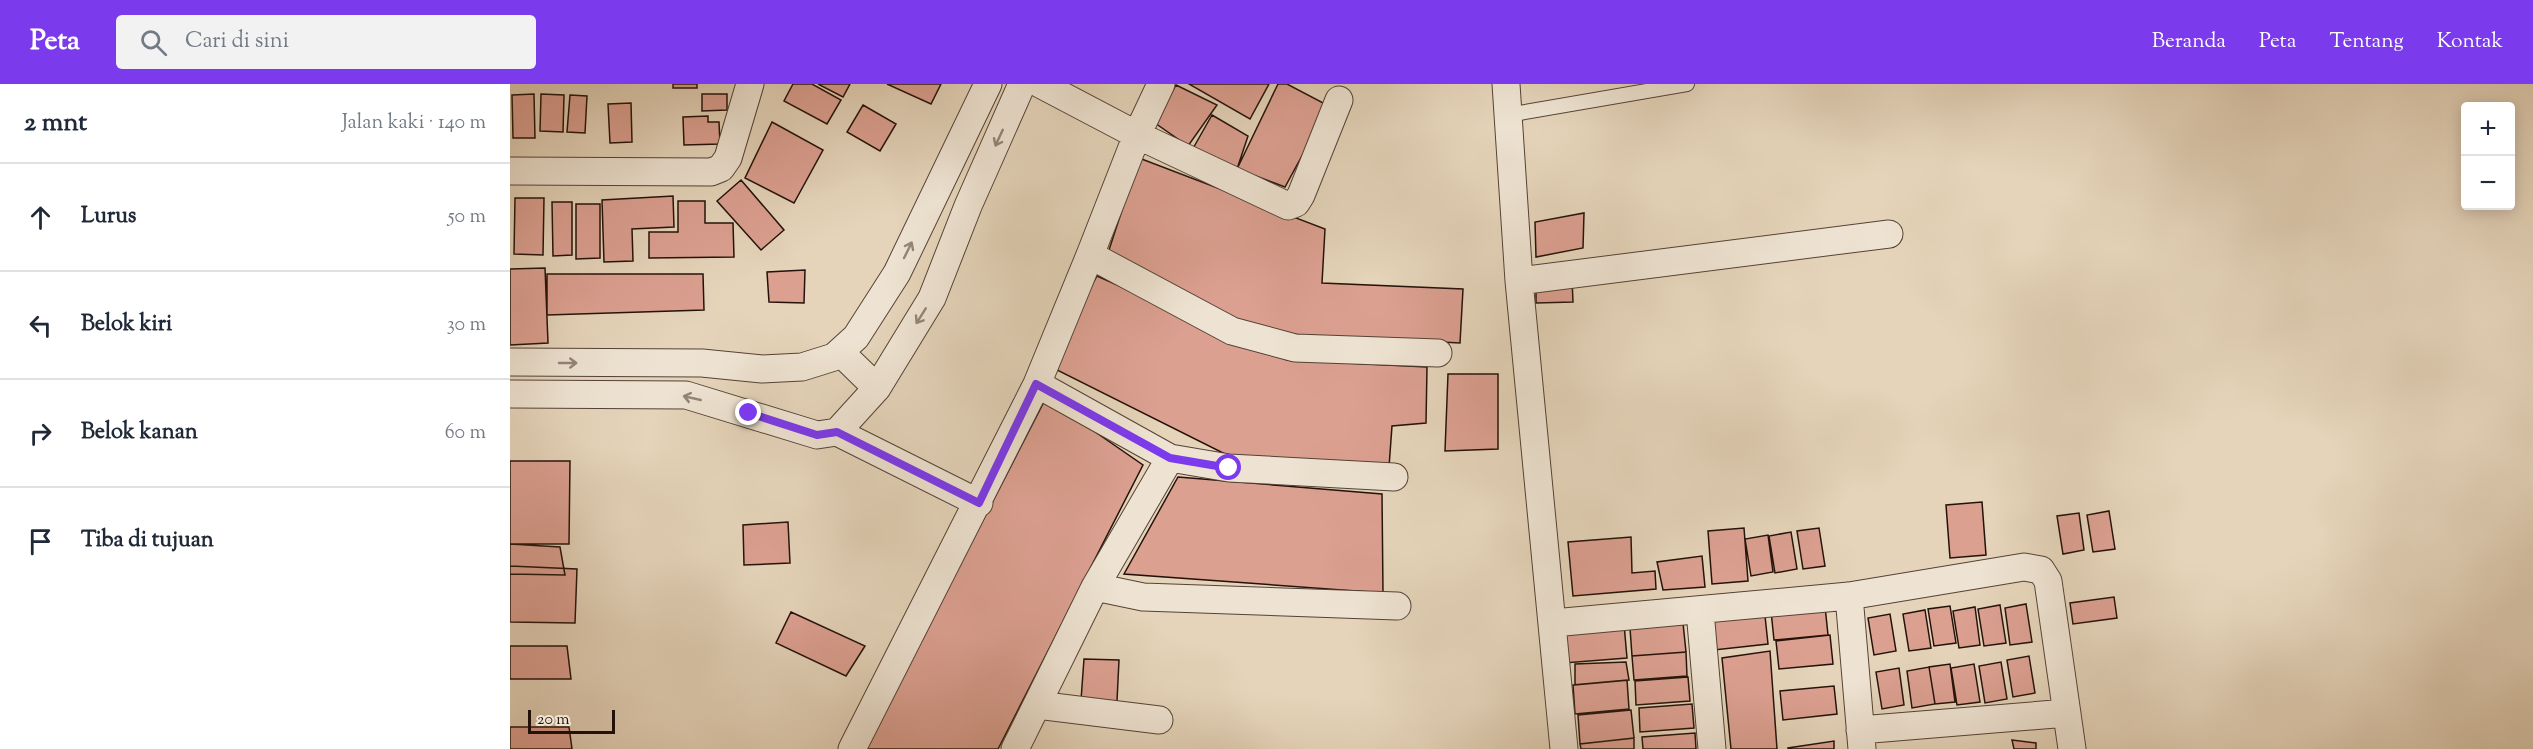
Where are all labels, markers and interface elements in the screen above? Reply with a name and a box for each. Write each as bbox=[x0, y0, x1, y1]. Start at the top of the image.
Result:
search box bbox=[116, 15, 536, 69]
text: Peta bbox=[30, 22, 80, 62]
icon: search bbox=[137, 26, 170, 59]
text: Cari di sini bbox=[185, 26, 289, 58]
text: Beranda bbox=[2152, 27, 2226, 57]
text: Peta bbox=[2259, 27, 2297, 57]
text: Tentang bbox=[2330, 27, 2404, 57]
text: Kontak bbox=[2437, 27, 2503, 57]
map controls bbox=[2461, 102, 2515, 210]
button: + bbox=[2461, 102, 2515, 156]
text: 2 mnt bbox=[24, 105, 87, 142]
text: Jalan kaki · 140 m bbox=[342, 109, 486, 138]
one-way arrow bbox=[993, 129, 1005, 147]
button: − bbox=[2461, 156, 2515, 210]
icon: ahead bbox=[24, 201, 57, 234]
text: Lurus bbox=[81, 201, 137, 233]
text: 50 m bbox=[448, 203, 486, 232]
one-way arrow bbox=[903, 241, 915, 259]
one-way arrow bbox=[915, 307, 927, 324]
icon: left bbox=[24, 309, 57, 342]
text: Belok kiri bbox=[81, 309, 172, 341]
text: 30 m bbox=[447, 311, 486, 340]
one-way arrow bbox=[558, 357, 578, 369]
one-way arrow bbox=[683, 391, 702, 403]
route end bbox=[735, 399, 761, 425]
icon: right bbox=[24, 417, 57, 450]
text: Belok kanan bbox=[81, 417, 198, 449]
text: 60 m bbox=[445, 419, 486, 448]
route start bbox=[1215, 454, 1241, 480]
icon: arrive bbox=[24, 525, 57, 558]
text: Tiba di tujuan bbox=[81, 525, 214, 557]
scale bar bbox=[528, 707, 615, 734]
text: 20 m bbox=[537, 709, 570, 732]

